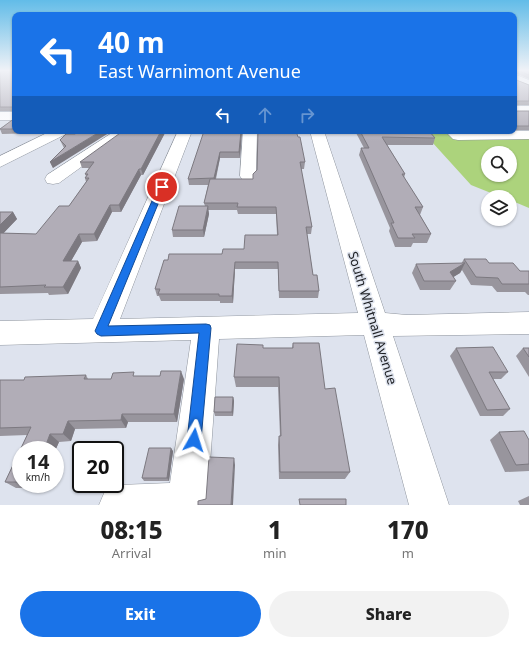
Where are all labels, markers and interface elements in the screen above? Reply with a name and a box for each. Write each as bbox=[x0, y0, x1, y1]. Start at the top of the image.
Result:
text: 40 m bbox=[98, 23, 165, 61]
icon: left bbox=[32, 28, 84, 80]
text: East Warnimont Avenue bbox=[98, 59, 301, 83]
icon: left bbox=[212, 104, 234, 126]
icon: ahead bbox=[254, 104, 276, 126]
icon: right bbox=[296, 104, 318, 126]
map controls bbox=[481, 146, 517, 226]
button: search bbox=[481, 146, 517, 182]
pin bbox=[145, 170, 179, 204]
icon: arrive bbox=[151, 176, 173, 198]
button: layers bbox=[481, 190, 517, 226]
street label: South Whitnall Avenue bbox=[344, 249, 402, 387]
position arrow bbox=[173, 419, 215, 461]
speed limit sign: 20 bbox=[72, 441, 124, 493]
text: 14 bbox=[27, 448, 49, 475]
text: km/h bbox=[26, 470, 50, 484]
text: 08:15 bbox=[100, 513, 163, 546]
text: 1 bbox=[268, 513, 282, 546]
text: 170 bbox=[387, 513, 429, 546]
text: Arrival bbox=[112, 544, 151, 562]
text: min bbox=[263, 544, 287, 562]
text: m bbox=[402, 544, 414, 562]
button: Exit bbox=[20, 591, 261, 637]
button: Share bbox=[269, 591, 509, 637]

